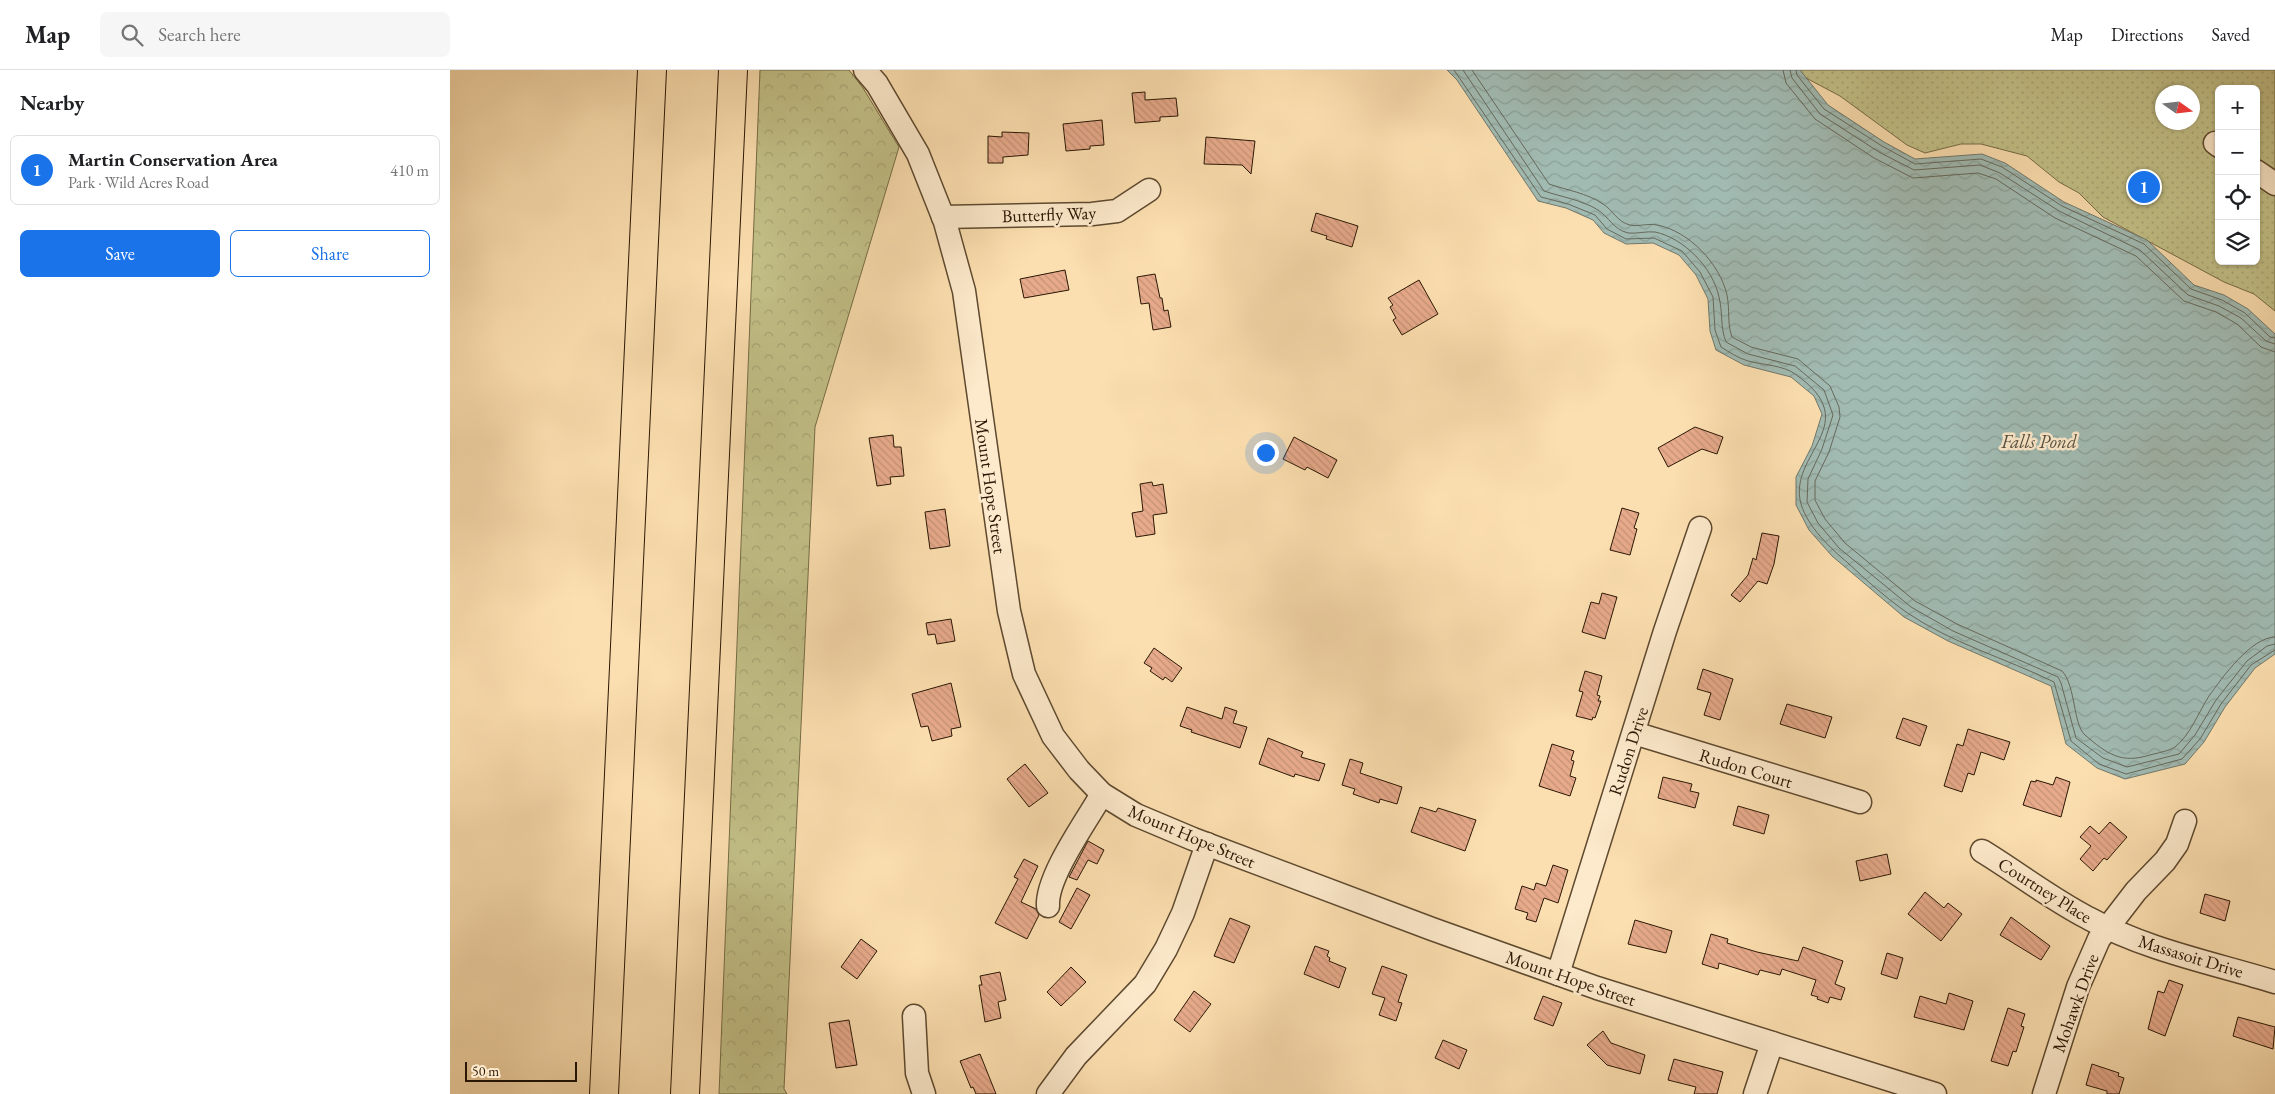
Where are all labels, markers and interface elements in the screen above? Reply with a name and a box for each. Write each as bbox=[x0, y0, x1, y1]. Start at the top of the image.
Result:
search box bbox=[100, 12, 450, 57]
text: Map bbox=[25, 19, 70, 50]
icon: search bbox=[118, 21, 146, 49]
text: Search here bbox=[158, 22, 241, 47]
text: Map bbox=[2051, 23, 2083, 46]
text: Directions bbox=[2111, 23, 2183, 46]
text: Saved bbox=[2211, 23, 2250, 46]
north arrow bbox=[2155, 85, 2200, 130]
map controls bbox=[2215, 85, 2260, 265]
button: + bbox=[2215, 85, 2260, 130]
text: Nearby bbox=[20, 89, 84, 116]
button: − bbox=[2215, 130, 2260, 175]
text: Martin Conservation Area bbox=[68, 147, 278, 172]
text: 1 bbox=[33, 160, 41, 181]
text: 410 m bbox=[390, 160, 429, 181]
pin: 1 bbox=[2128, 168, 2160, 206]
text: Park · Wild Acres Road bbox=[68, 172, 209, 193]
button: locate bbox=[2215, 175, 2260, 220]
street label: Butterfly Way bbox=[1001, 201, 1097, 227]
button: layers bbox=[2215, 220, 2260, 265]
button: Save bbox=[20, 230, 220, 277]
button: Share bbox=[230, 230, 430, 277]
street label: Mount Hope Street bbox=[970, 417, 1012, 555]
water label: Falls Pond bbox=[2000, 429, 2077, 454]
your location bbox=[1253, 440, 1279, 466]
street label: Rudon Drive bbox=[1603, 704, 1653, 798]
street label: Rudon Court bbox=[1697, 743, 1796, 793]
street label: Mount Hope Street bbox=[1125, 799, 1259, 873]
street label: Courtney Place bbox=[1994, 852, 2096, 928]
street label: Massasoit Drive bbox=[2136, 929, 2246, 983]
street label: Mount Hope Street bbox=[1503, 945, 1639, 1011]
street label: Mohawk Drive bbox=[2047, 950, 2103, 1056]
scale bar bbox=[465, 1059, 578, 1082]
text: 50 m bbox=[472, 1062, 499, 1080]

